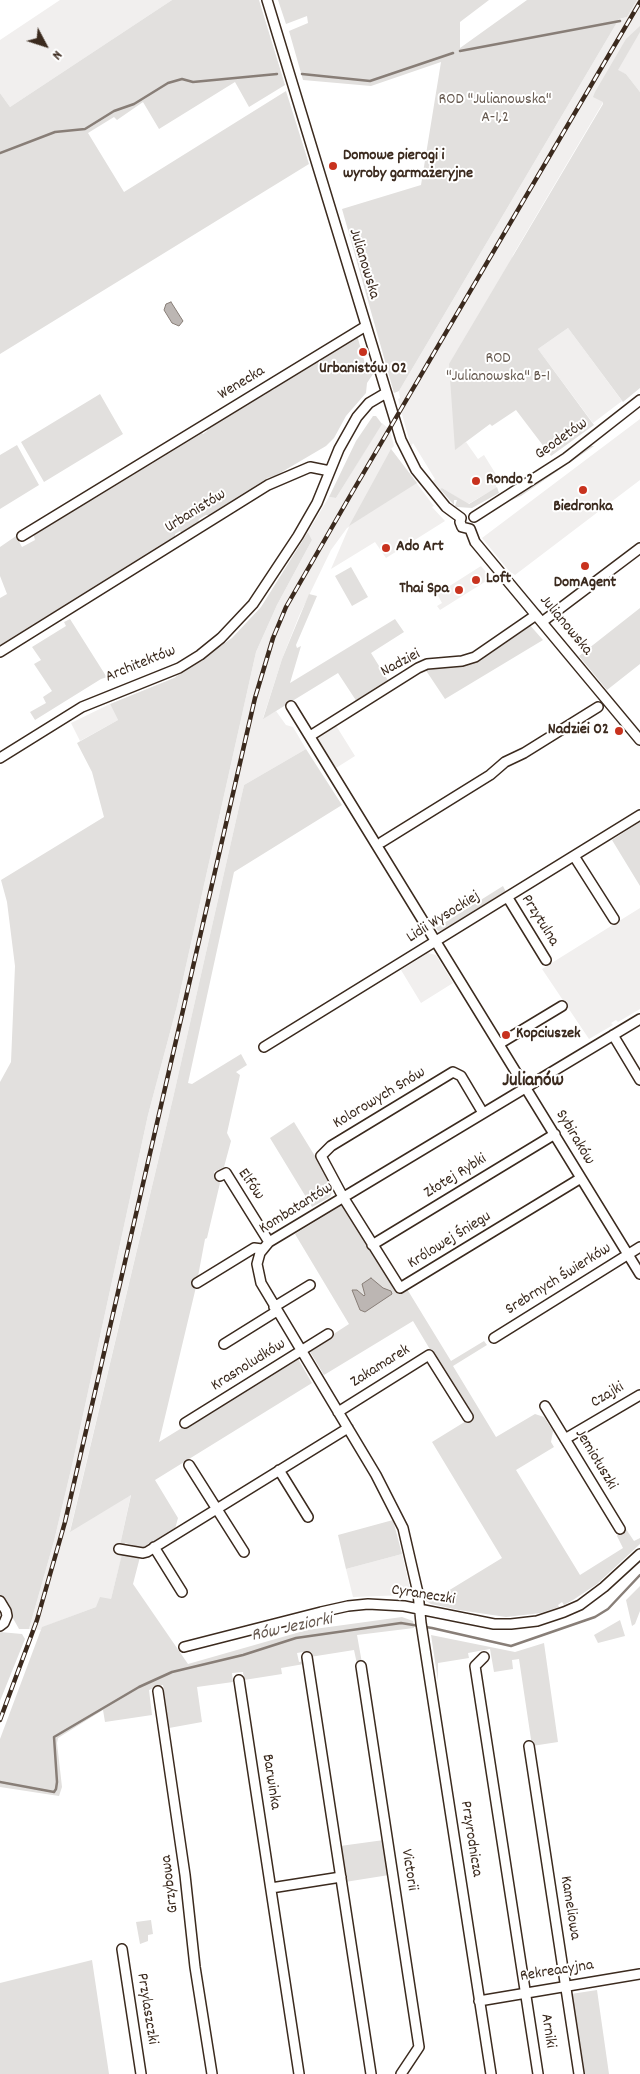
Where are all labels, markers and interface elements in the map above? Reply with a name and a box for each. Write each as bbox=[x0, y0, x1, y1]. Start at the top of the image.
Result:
north arrow bbox=[20, 20, 70, 70]
text: N bbox=[47, 46, 66, 64]
park label: ROD "Julianowska" A-1,2 bbox=[439, 91, 551, 129]
place label: Domowe pierogi i wyroby garmażeryjne bbox=[343, 147, 473, 185]
marker: Domowe pierogi i wyroby garmażeryjne bbox=[327, 160, 339, 172]
street label: Julianowska bbox=[343, 226, 383, 302]
marker: Urbanistów 02 bbox=[357, 346, 369, 358]
park label: ROD "Julianowska" B-1 bbox=[446, 350, 550, 388]
place label: Urbanistów 02 bbox=[319, 360, 407, 380]
street label: Wenecka bbox=[215, 363, 269, 405]
street label: Geodetów bbox=[532, 415, 592, 465]
place label: Rondo 2 bbox=[486, 471, 534, 491]
marker: Rondo 2 bbox=[470, 475, 482, 487]
marker: Biedronka bbox=[577, 484, 589, 496]
street label: Urbanistów bbox=[162, 486, 230, 538]
place label: Biedronka bbox=[553, 498, 613, 518]
place label: Ado Art bbox=[396, 538, 444, 558]
marker: Ado Art bbox=[380, 542, 392, 554]
marker: DomAgent bbox=[579, 560, 591, 572]
place label: Loft bbox=[486, 570, 511, 590]
marker: Loft bbox=[470, 574, 482, 586]
place label: DomAgent bbox=[554, 574, 616, 594]
place label: Thai Spa bbox=[399, 580, 449, 600]
marker: Thai Spa bbox=[453, 584, 465, 596]
street label: Julianowska bbox=[534, 592, 596, 660]
street label: Architektów bbox=[103, 642, 179, 688]
street label: Nadziei bbox=[378, 646, 424, 682]
place label: Nadziei 02 bbox=[548, 721, 609, 741]
marker: Nadziei 02 bbox=[613, 725, 625, 737]
street label: Lidii Wysockiej bbox=[404, 888, 484, 948]
street label: Przytulna bbox=[516, 892, 562, 950]
place label: Kopciuszek bbox=[516, 1025, 581, 1045]
marker: Kopciuszek bbox=[500, 1029, 512, 1041]
street label: Kolorowych Snów bbox=[330, 1064, 430, 1134]
district label: Julianów bbox=[502, 1071, 564, 1093]
street label: Sybiraków bbox=[550, 1107, 598, 1169]
street label: Złotej Rybki bbox=[421, 1150, 491, 1204]
street label: Elfów bbox=[232, 1166, 268, 1204]
street label: Kombatantów bbox=[256, 1179, 338, 1239]
street label: Królowej Śniegu bbox=[405, 1208, 495, 1274]
street label: Srebrnych Świerków bbox=[503, 1240, 615, 1320]
street label: Krasnoludków bbox=[208, 1336, 290, 1396]
street label: Zakamarek bbox=[348, 1341, 414, 1393]
street label: Czajki bbox=[588, 1379, 628, 1413]
street label: Jemiołuszki bbox=[569, 1426, 621, 1494]
street label: Cyraneczki bbox=[390, 1581, 456, 1611]
water label: Rów Jeziorki bbox=[249, 1610, 335, 1648]
street label: Barwinka bbox=[256, 1753, 284, 1811]
street label: Przyrodnicza bbox=[455, 1800, 485, 1878]
street label: Victorii bbox=[395, 1848, 421, 1892]
street label: Grzybowa bbox=[158, 1854, 184, 1914]
street label: Kameliowa bbox=[554, 1875, 584, 1941]
street label: Rekreacyjna bbox=[519, 1957, 595, 1987]
street label: Przylaszczki bbox=[131, 1972, 161, 2046]
street label: Arniki bbox=[535, 2012, 559, 2050]

